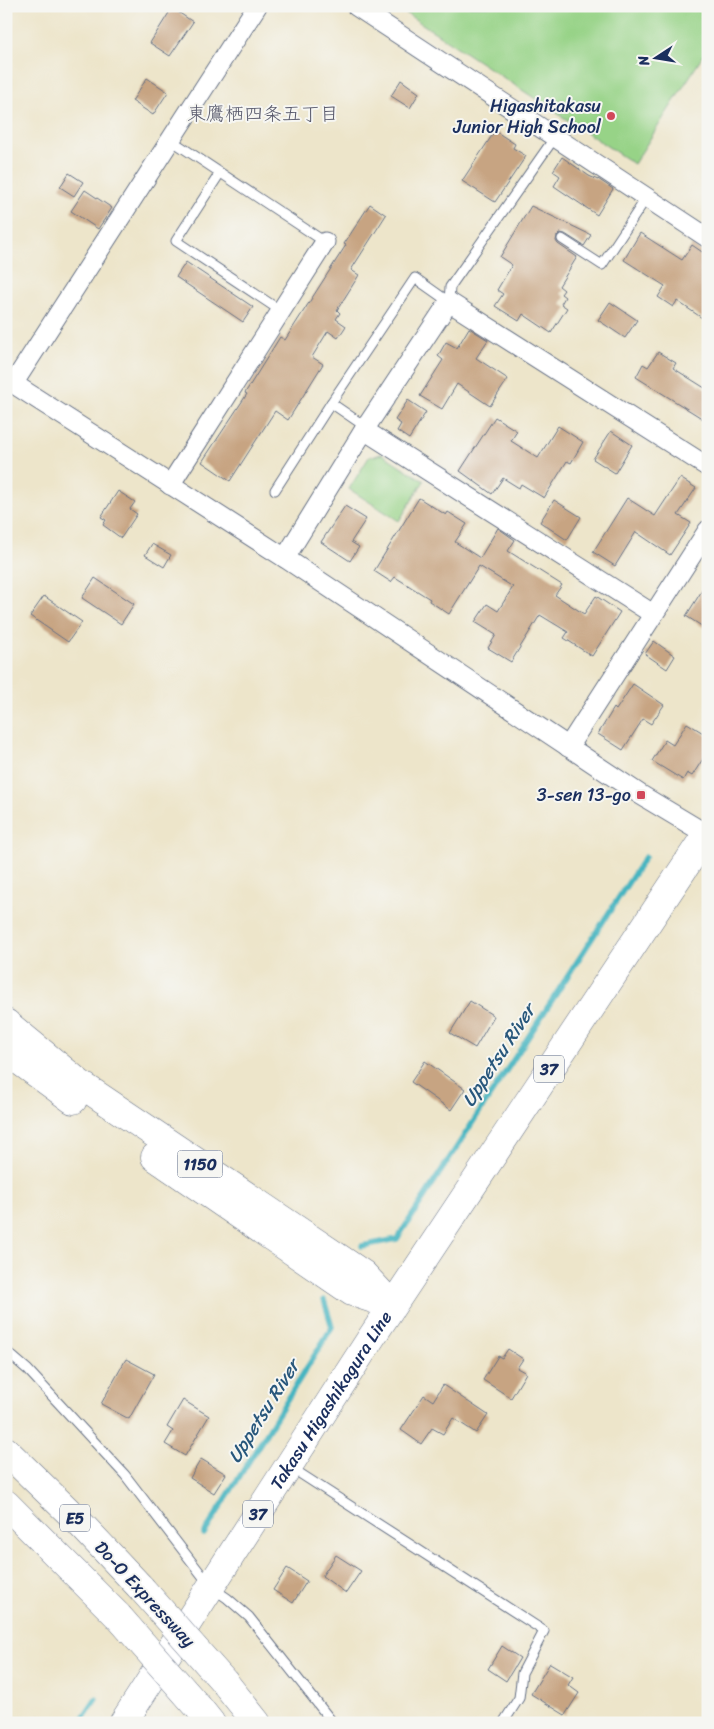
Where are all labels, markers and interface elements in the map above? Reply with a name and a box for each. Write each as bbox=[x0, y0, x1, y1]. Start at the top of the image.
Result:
north arrow bbox=[632, 32, 682, 82]
text: N bbox=[630, 53, 657, 69]
place label: Higashitakasu Junior High School bbox=[452, 90, 602, 143]
district label: 東鷹栖四条五丁目 bbox=[187, 97, 339, 130]
marker: Higashitakasu Junior High School bbox=[605, 110, 617, 122]
place label: 3-sen 13-go bbox=[537, 779, 631, 811]
marker: 3-sen 13-go bbox=[635, 789, 647, 801]
water label: Uppetsu River bbox=[453, 994, 546, 1113]
road number: 37 bbox=[534, 1056, 564, 1082]
road number: 1150 bbox=[178, 1150, 222, 1178]
street label: Takasu Higashikagura Line bbox=[261, 1304, 401, 1496]
water label: Uppetsu River bbox=[218, 1350, 310, 1470]
road number: 37 bbox=[243, 1500, 273, 1528]
road number: E5 bbox=[60, 1505, 90, 1532]
street label: Do-O Expressway bbox=[86, 1533, 204, 1656]

